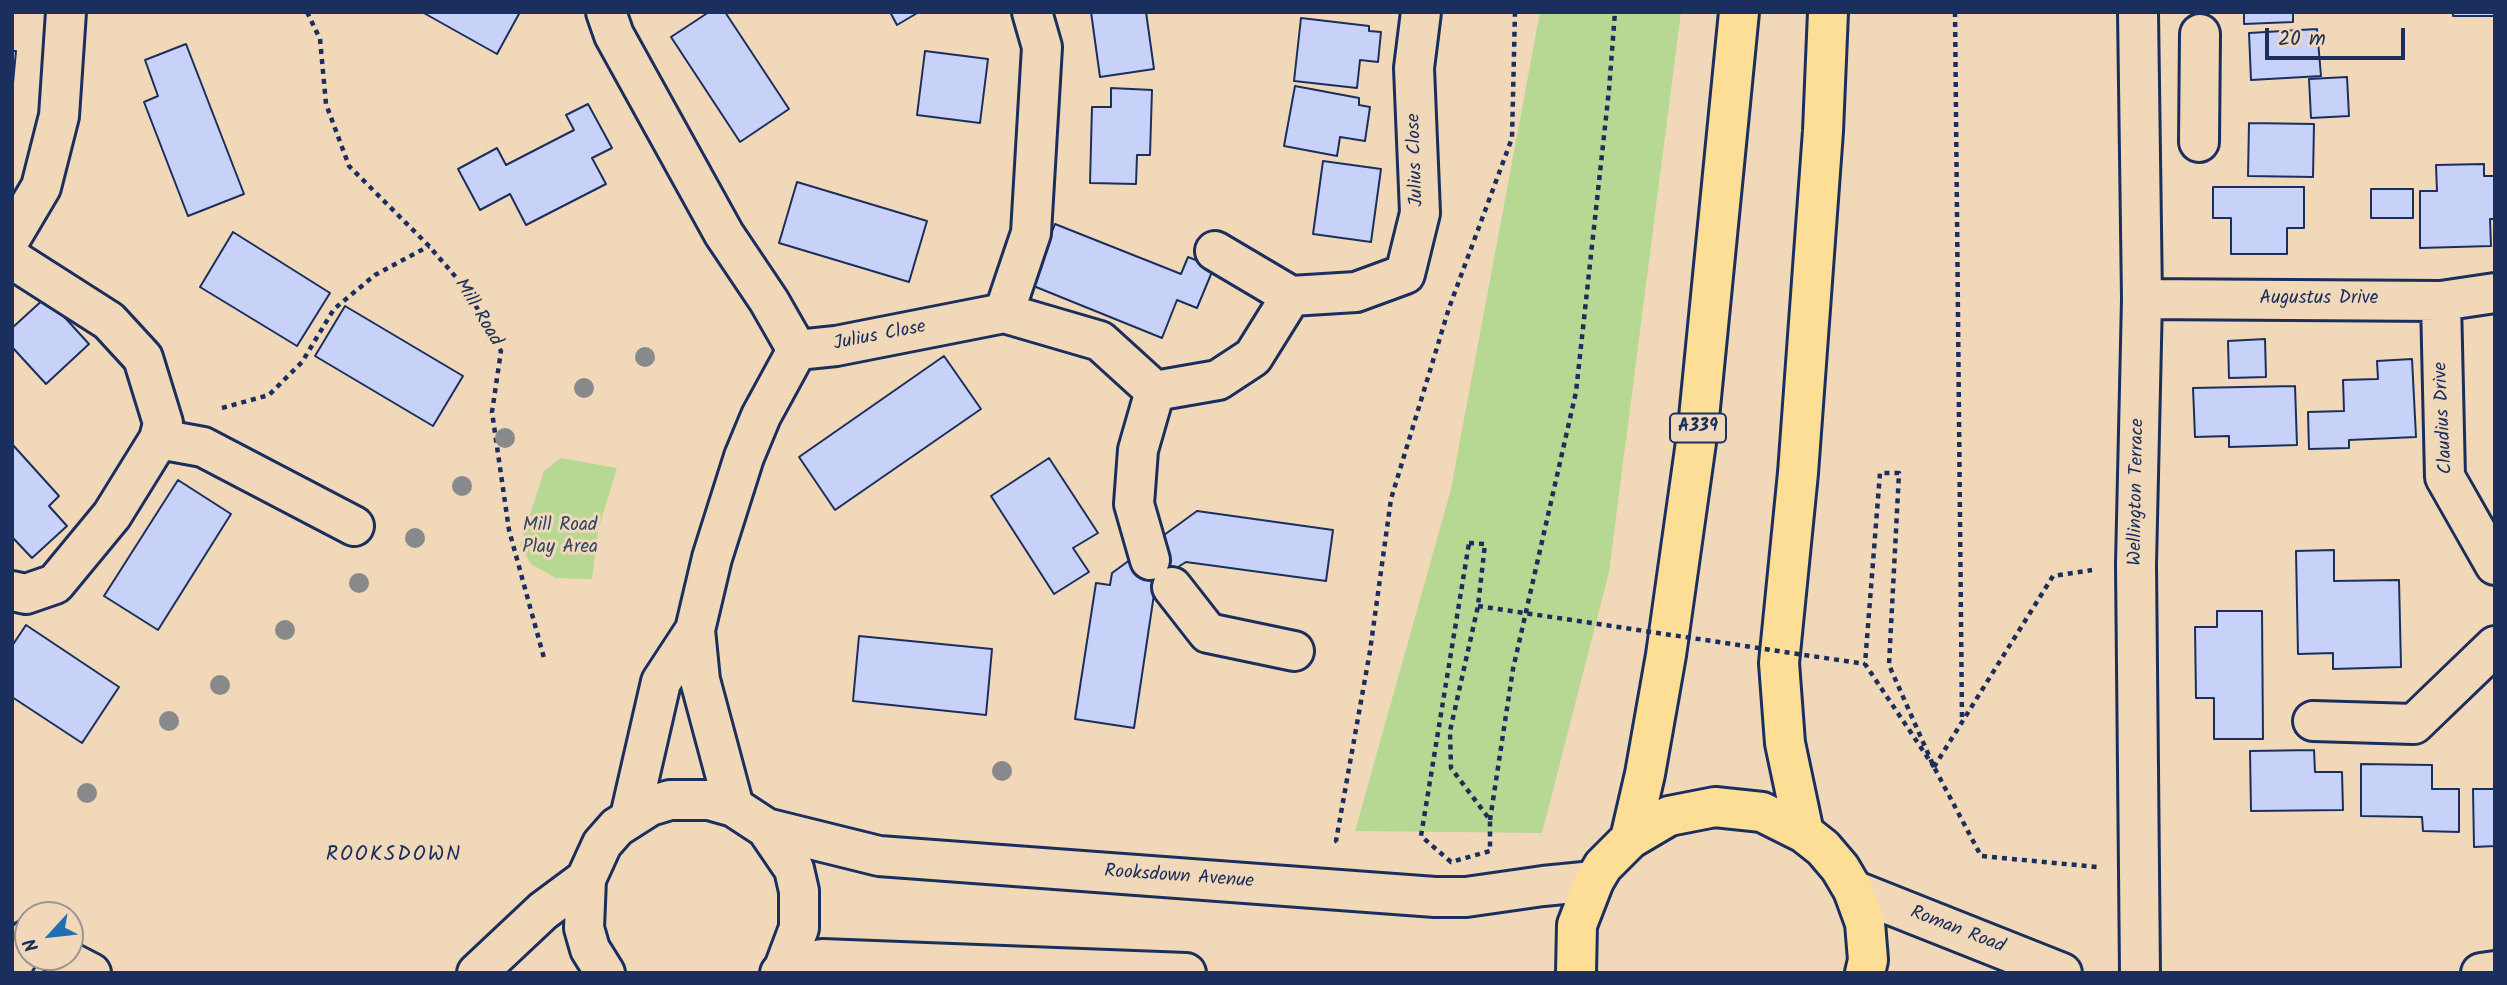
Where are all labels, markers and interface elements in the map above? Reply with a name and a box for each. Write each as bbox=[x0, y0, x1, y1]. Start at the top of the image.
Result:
scale bar bbox=[2269, 14, 2409, 58]
text: 20 m bbox=[2278, 23, 2326, 56]
street label: Julius Close bbox=[1404, 113, 1430, 207]
street label: Mill Road bbox=[448, 275, 506, 351]
street label: Augustus Drive bbox=[2260, 289, 2378, 311]
street label: Julius Close bbox=[832, 317, 928, 357]
street label: Claudius Drive bbox=[2431, 361, 2459, 475]
road number: A339 bbox=[1670, 414, 1726, 442]
street label: Wellington Terrace bbox=[2125, 418, 2151, 566]
park label: Mill Road Play Area bbox=[522, 516, 598, 560]
district label: ROOKSDOWN bbox=[327, 843, 461, 869]
street label: Rooksdown Avenue bbox=[1103, 861, 1255, 895]
north arrow bbox=[14, 901, 84, 971]
street label: Roman Road bbox=[1906, 903, 2008, 959]
text: N bbox=[16, 932, 48, 957]

